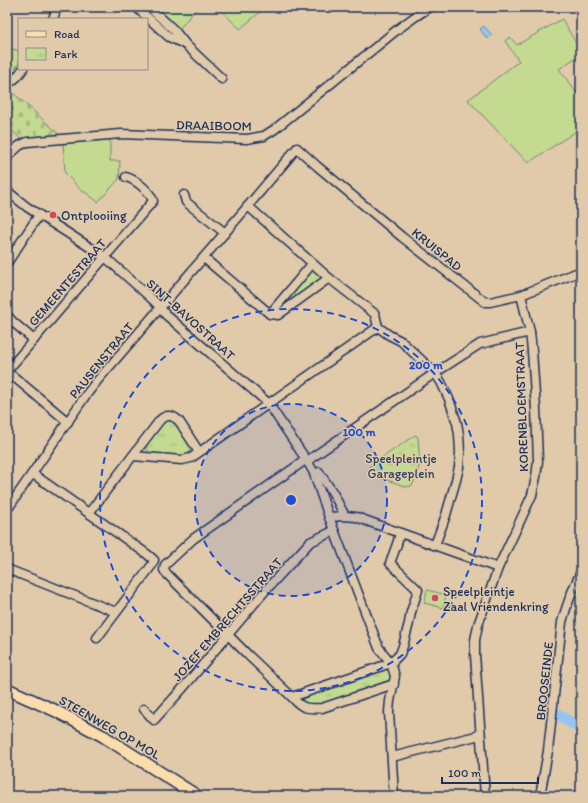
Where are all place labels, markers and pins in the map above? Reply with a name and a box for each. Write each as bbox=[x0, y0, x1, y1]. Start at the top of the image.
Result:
place label: Ontplooiing bbox=[61, 208, 127, 223]
marker: Ontplooiing bbox=[48, 210, 58, 220]
centre of rings bbox=[284, 493, 298, 507]
place label: Speelpleintje Zaal Vriendenkring bbox=[443, 584, 549, 614]
marker: Speelpleintje Zaal Vriendenkring bbox=[430, 593, 440, 603]

